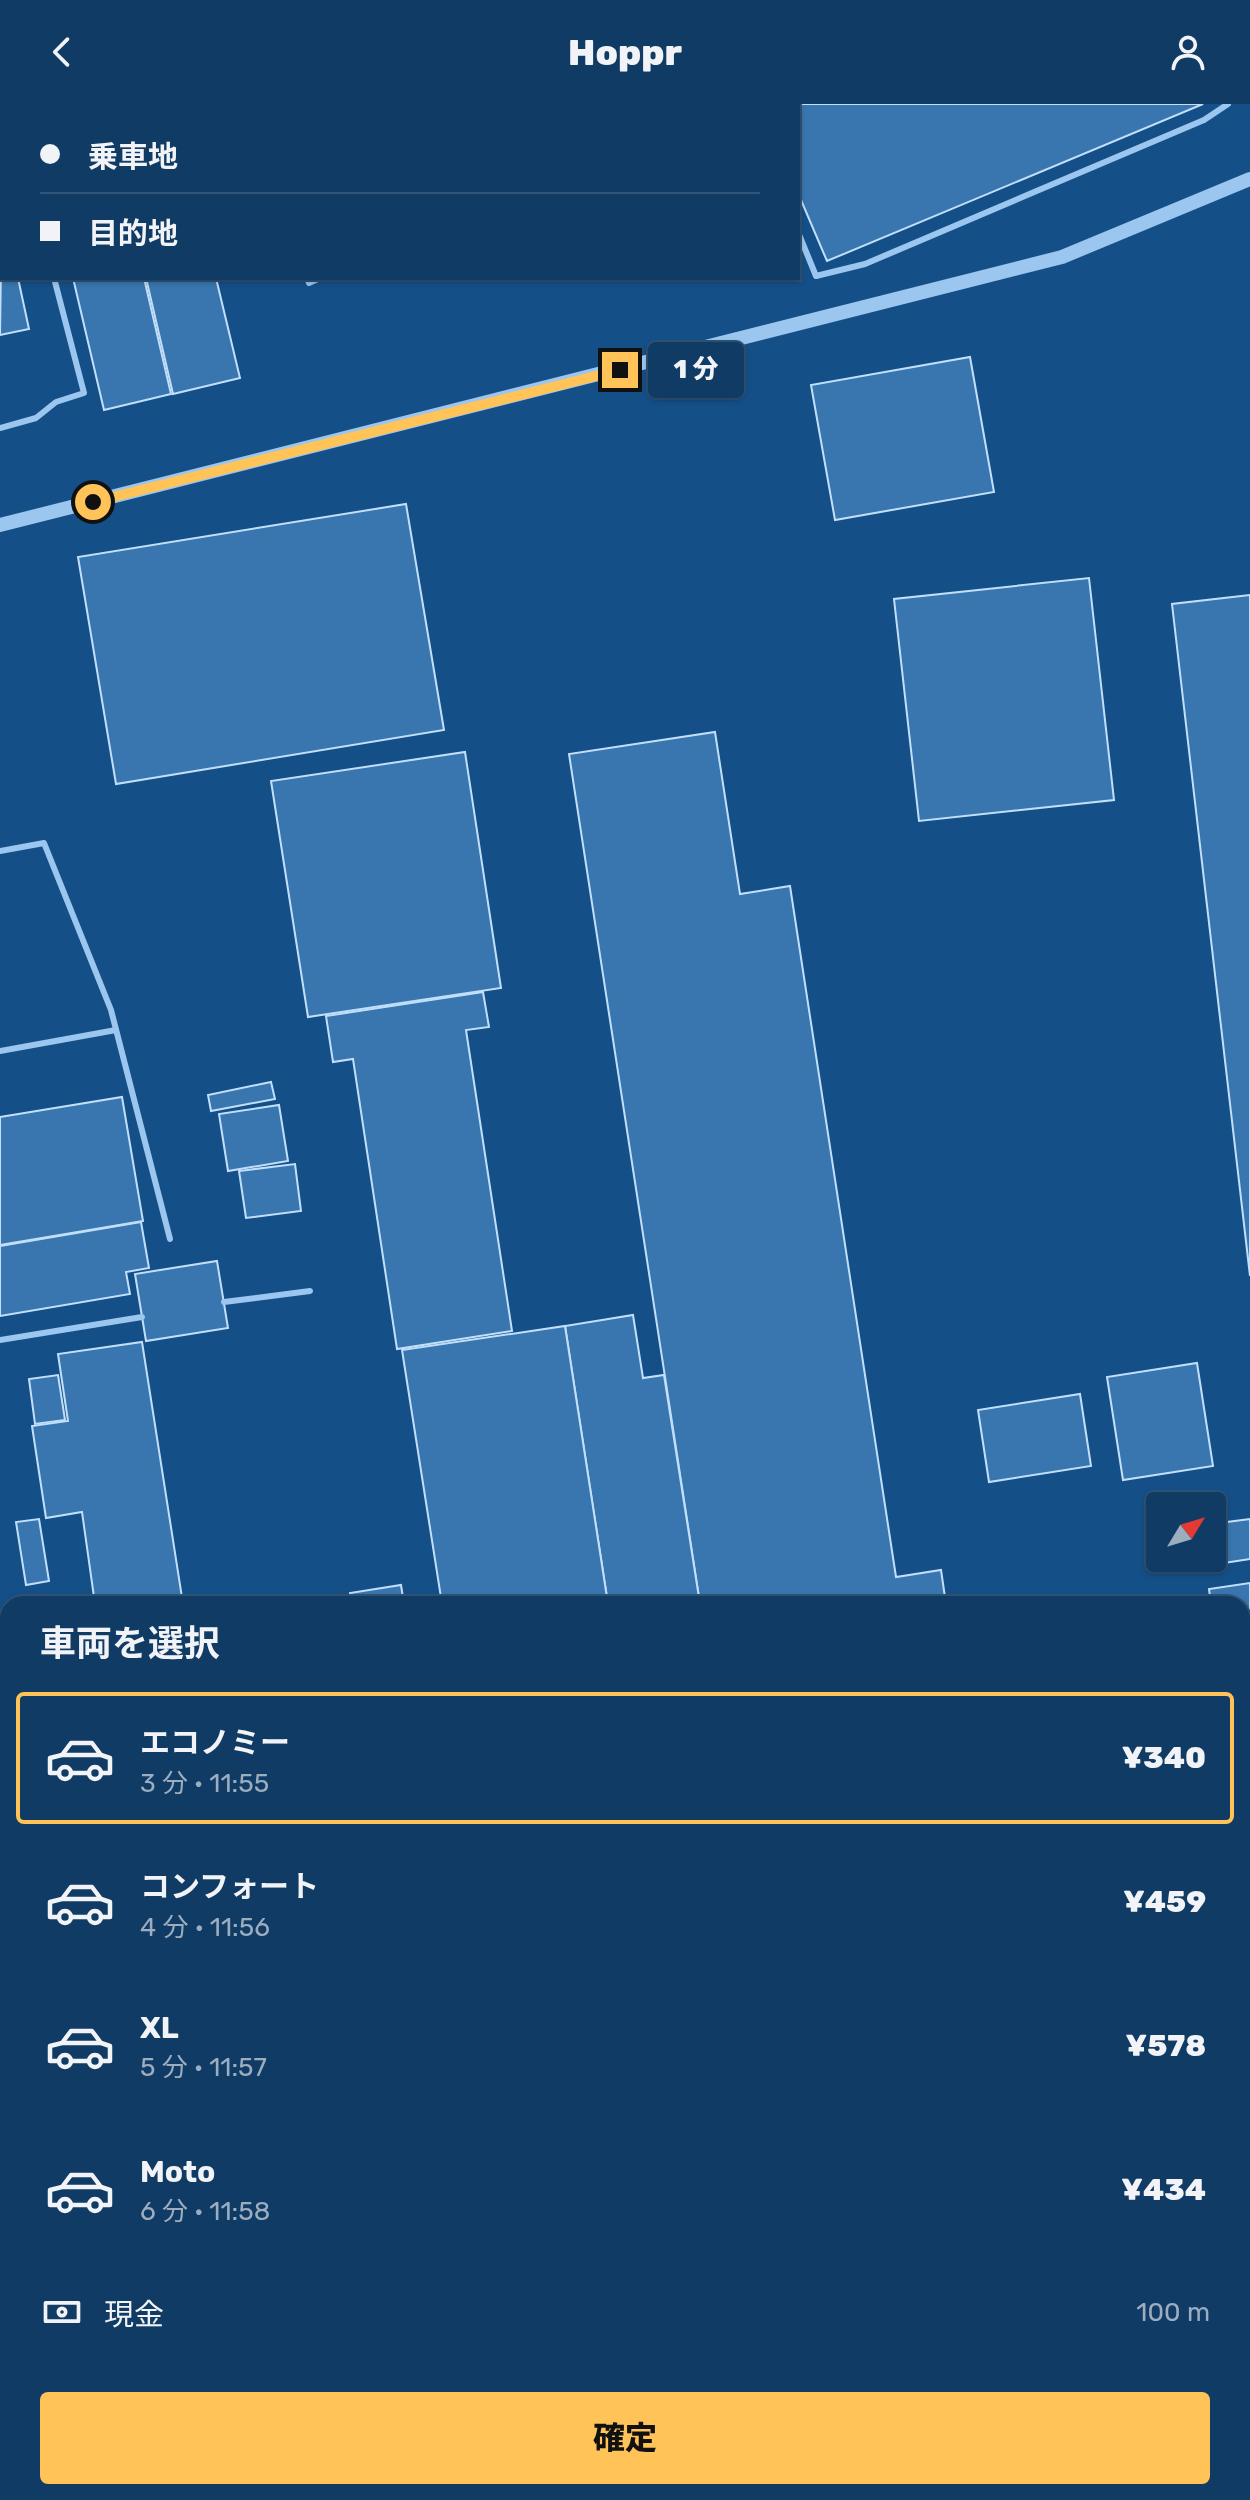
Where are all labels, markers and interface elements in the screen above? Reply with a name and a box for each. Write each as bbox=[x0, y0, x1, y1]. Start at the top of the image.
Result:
icon: back bbox=[40, 30, 84, 74]
icon: person bbox=[1166, 30, 1210, 74]
text: Hoppr bbox=[568, 31, 682, 74]
text: 乗車地 bbox=[88, 139, 178, 175]
text: 目的地 bbox=[88, 216, 178, 252]
callout: 1 分 bbox=[648, 342, 744, 398]
route end bbox=[602, 352, 638, 388]
text: 1 分 bbox=[674, 354, 718, 385]
route start bbox=[75, 484, 111, 520]
north arrow bbox=[1146, 1492, 1226, 1572]
map controls bbox=[1146, 1492, 1226, 1572]
text: 車両を選択 bbox=[40, 1622, 220, 1665]
icon: car bbox=[44, 1722, 116, 1794]
text: エコノミー bbox=[140, 1725, 290, 1761]
text: ¥340 bbox=[1122, 1740, 1206, 1776]
text: 3 分 · 11:55 bbox=[140, 1768, 269, 1799]
icon: car bbox=[44, 1866, 116, 1938]
text: コンフォート bbox=[140, 1869, 319, 1905]
text: ¥459 bbox=[1123, 1884, 1206, 1920]
text: 4 分 · 11:56 bbox=[140, 1912, 270, 1943]
icon: car bbox=[44, 2010, 116, 2082]
text: XL bbox=[140, 2010, 179, 2046]
text: ¥578 bbox=[1126, 2028, 1206, 2064]
text: 5 分 · 11:57 bbox=[140, 2052, 267, 2083]
icon: car bbox=[44, 2154, 116, 2226]
text: Moto bbox=[140, 2154, 215, 2190]
text: ¥434 bbox=[1121, 2172, 1206, 2208]
text: 6 分 · 11:58 bbox=[140, 2196, 270, 2227]
icon: cash bbox=[40, 2290, 84, 2334]
text: 現金 bbox=[104, 2297, 164, 2333]
text: 100 m bbox=[1136, 2297, 1210, 2328]
button: 確定 bbox=[40, 2392, 1210, 2484]

